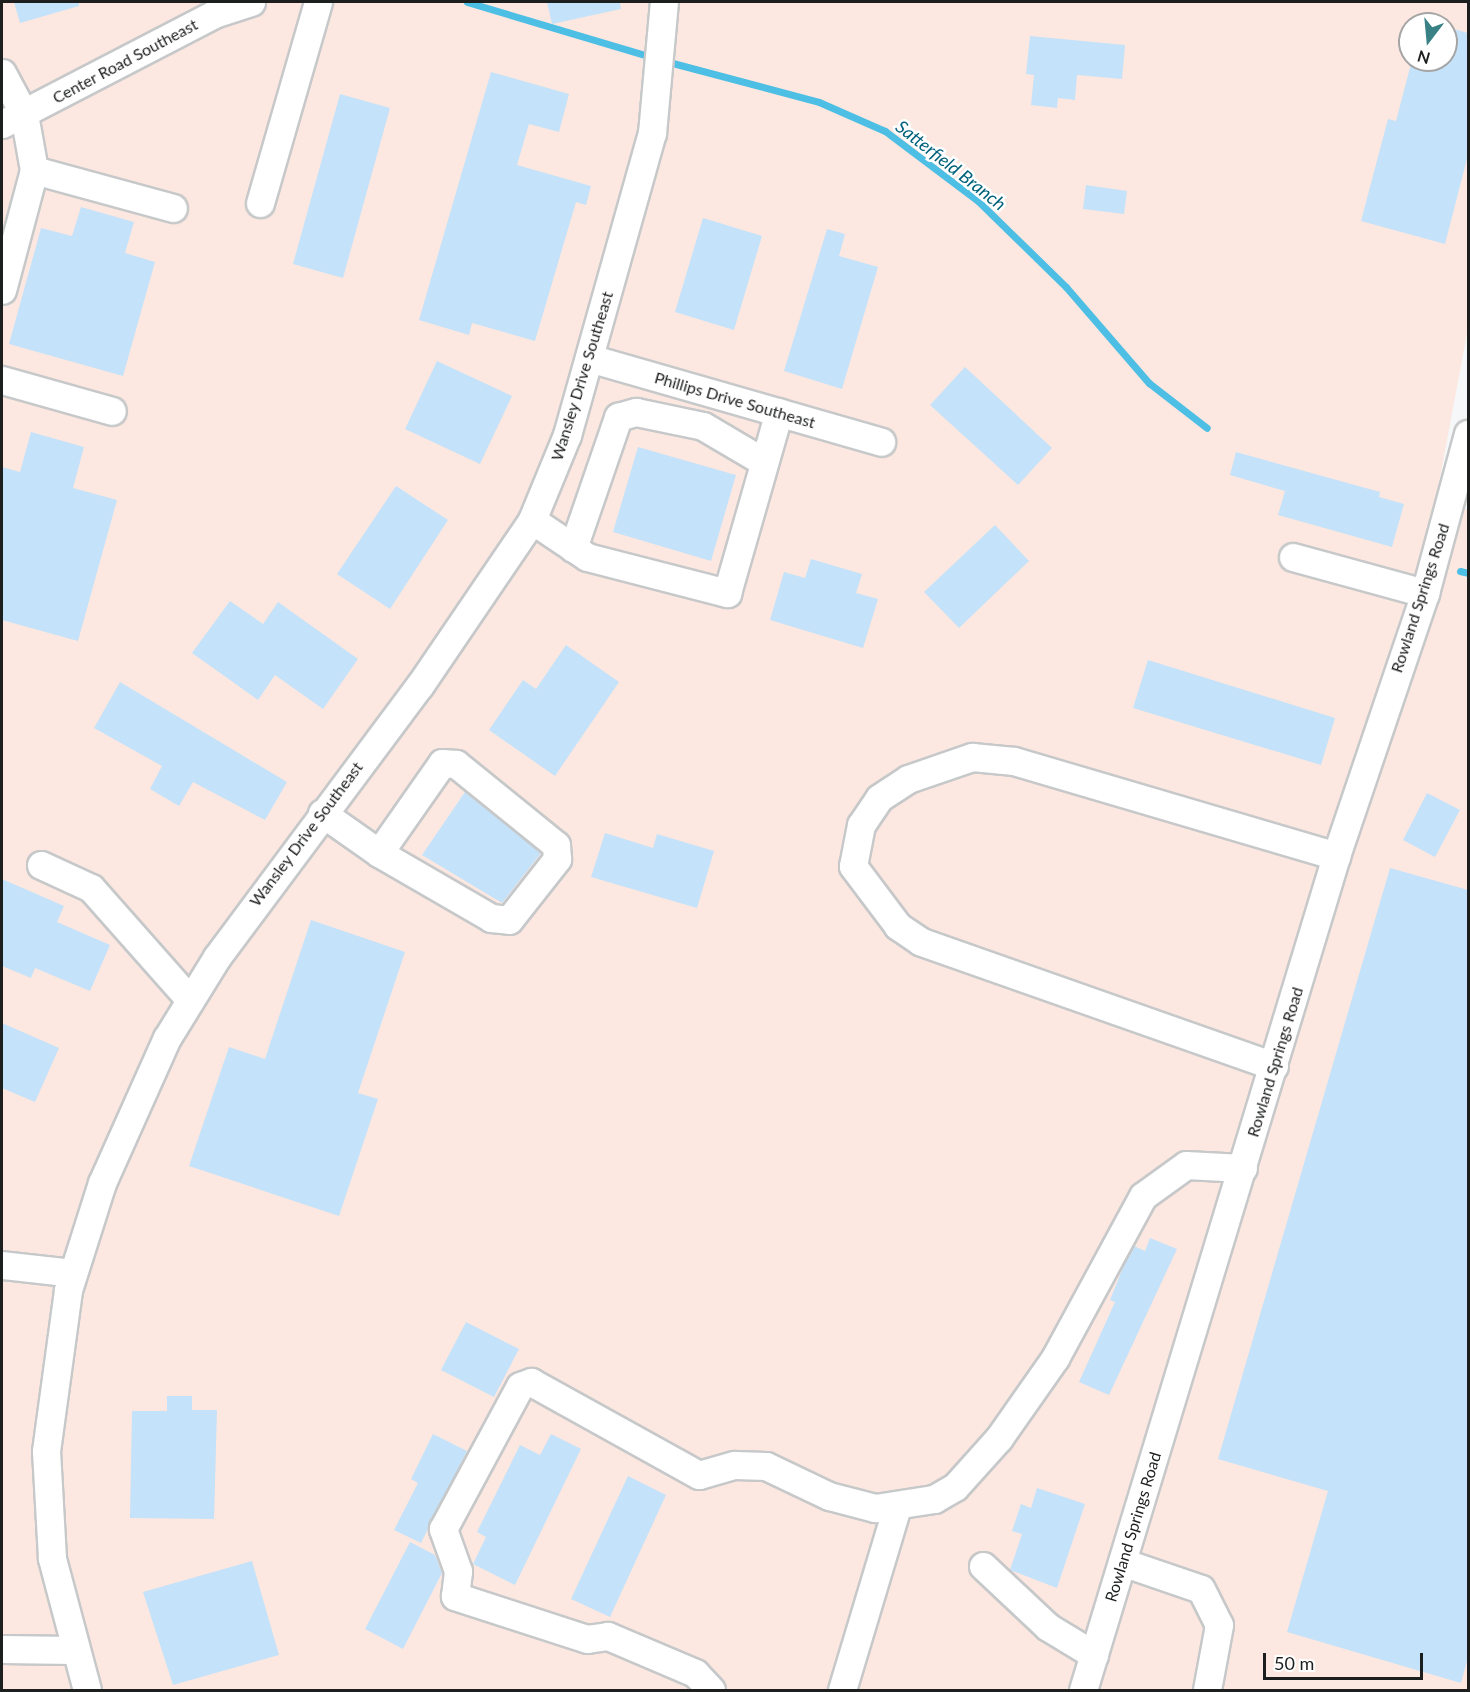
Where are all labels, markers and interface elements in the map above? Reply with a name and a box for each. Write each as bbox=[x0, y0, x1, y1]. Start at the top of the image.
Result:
north arrow bbox=[1398, 12, 1458, 72]
street label: Center Road Southeast bbox=[49, 15, 201, 107]
text: N bbox=[1415, 47, 1432, 69]
water label: Satterfield Branch bbox=[892, 115, 1010, 215]
street label: Wansley Drive Southeast bbox=[547, 289, 617, 463]
street label: Phillips Drive Southeast bbox=[652, 368, 818, 432]
street label: Rowland Springs Road bbox=[1387, 521, 1453, 675]
street label: Wansley Drive Southeast bbox=[245, 758, 367, 910]
street label: Rowland Springs Road bbox=[1243, 985, 1307, 1139]
street label: Rowland Springs Road bbox=[1101, 1450, 1165, 1604]
scale bar bbox=[1266, 1641, 1426, 1679]
text: 50 m bbox=[1274, 1652, 1314, 1674]

